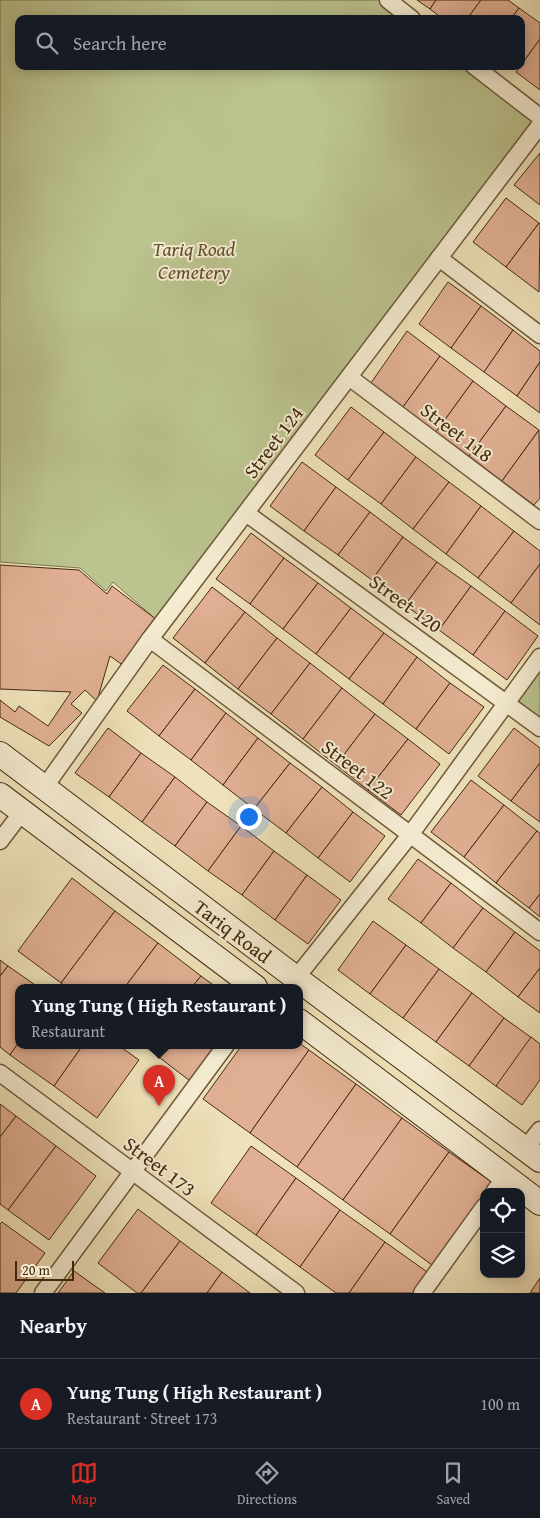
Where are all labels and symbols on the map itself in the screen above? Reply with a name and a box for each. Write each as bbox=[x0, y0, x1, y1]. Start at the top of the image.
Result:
park label: Tariq Road Cemetery bbox=[153, 234, 236, 286]
street label: Street 118 bbox=[415, 395, 499, 469]
street label: Street 124 bbox=[236, 400, 310, 484]
street label: Street 120 bbox=[364, 567, 448, 639]
street label: Street 122 bbox=[316, 732, 400, 806]
your location bbox=[236, 804, 262, 830]
street label: Tariq Road bbox=[188, 892, 278, 970]
pin: A bbox=[143, 1065, 175, 1106]
street label: Street 173 bbox=[118, 1129, 202, 1203]
scale bar bbox=[15, 1258, 74, 1281]

